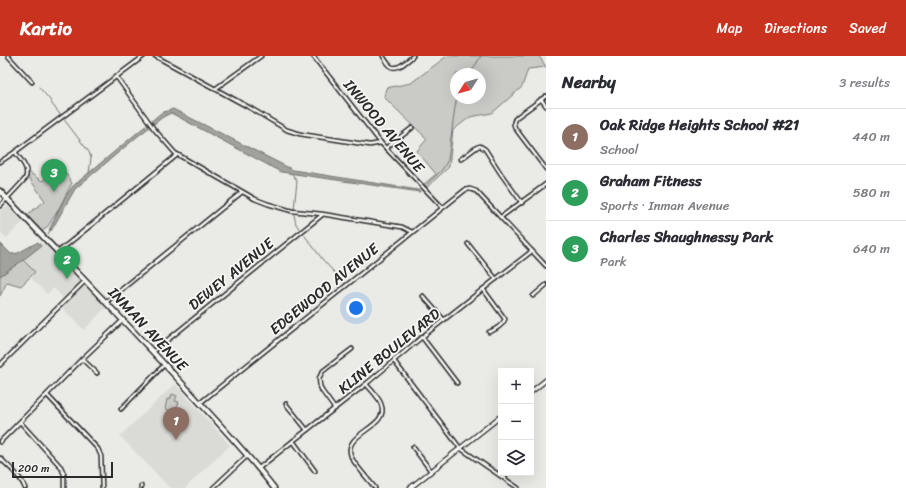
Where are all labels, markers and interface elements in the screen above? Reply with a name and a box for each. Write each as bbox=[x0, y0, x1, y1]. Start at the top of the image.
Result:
text: Kartio bbox=[20, 12, 72, 45]
text: Map bbox=[716, 16, 742, 41]
text: Directions bbox=[764, 16, 827, 41]
text: Saved bbox=[849, 16, 886, 41]
text: Nearby bbox=[562, 67, 616, 97]
north arrow bbox=[450, 68, 486, 104]
text: 3 results bbox=[839, 71, 890, 94]
street label: INWOOD AVENUE bbox=[336, 72, 432, 180]
text: Oak Ridge Heights School #21 bbox=[600, 112, 799, 138]
text: 1 bbox=[572, 125, 578, 148]
text: 440 m bbox=[852, 125, 890, 148]
text: School bbox=[600, 138, 638, 161]
pin: 3 bbox=[41, 159, 67, 192]
text: Graham Fitness bbox=[600, 168, 702, 194]
text: 2 bbox=[571, 181, 579, 204]
text: 580 m bbox=[853, 181, 890, 204]
text: Sports · Inman Avenue bbox=[600, 194, 729, 217]
text: Charles Shaughnessy Park bbox=[600, 224, 773, 250]
street label: DEWEY AVENUE bbox=[182, 230, 281, 317]
street label: EDGEWOOD AVENUE bbox=[263, 235, 386, 342]
text: 3 bbox=[571, 237, 579, 260]
text: 640 m bbox=[853, 237, 890, 260]
pin: 2 bbox=[54, 246, 80, 279]
text: Park bbox=[600, 250, 627, 273]
street label: INMAN AVENUE bbox=[101, 280, 195, 379]
your location bbox=[346, 298, 366, 318]
street label: KLINE BOULEVARD bbox=[332, 301, 446, 401]
map controls bbox=[498, 368, 534, 476]
button: + bbox=[498, 368, 534, 404]
button: − bbox=[498, 404, 534, 440]
pin: 1 bbox=[163, 407, 189, 440]
button: layers bbox=[498, 440, 534, 476]
text: 200 m bbox=[18, 459, 50, 478]
scale bar bbox=[12, 460, 113, 479]

